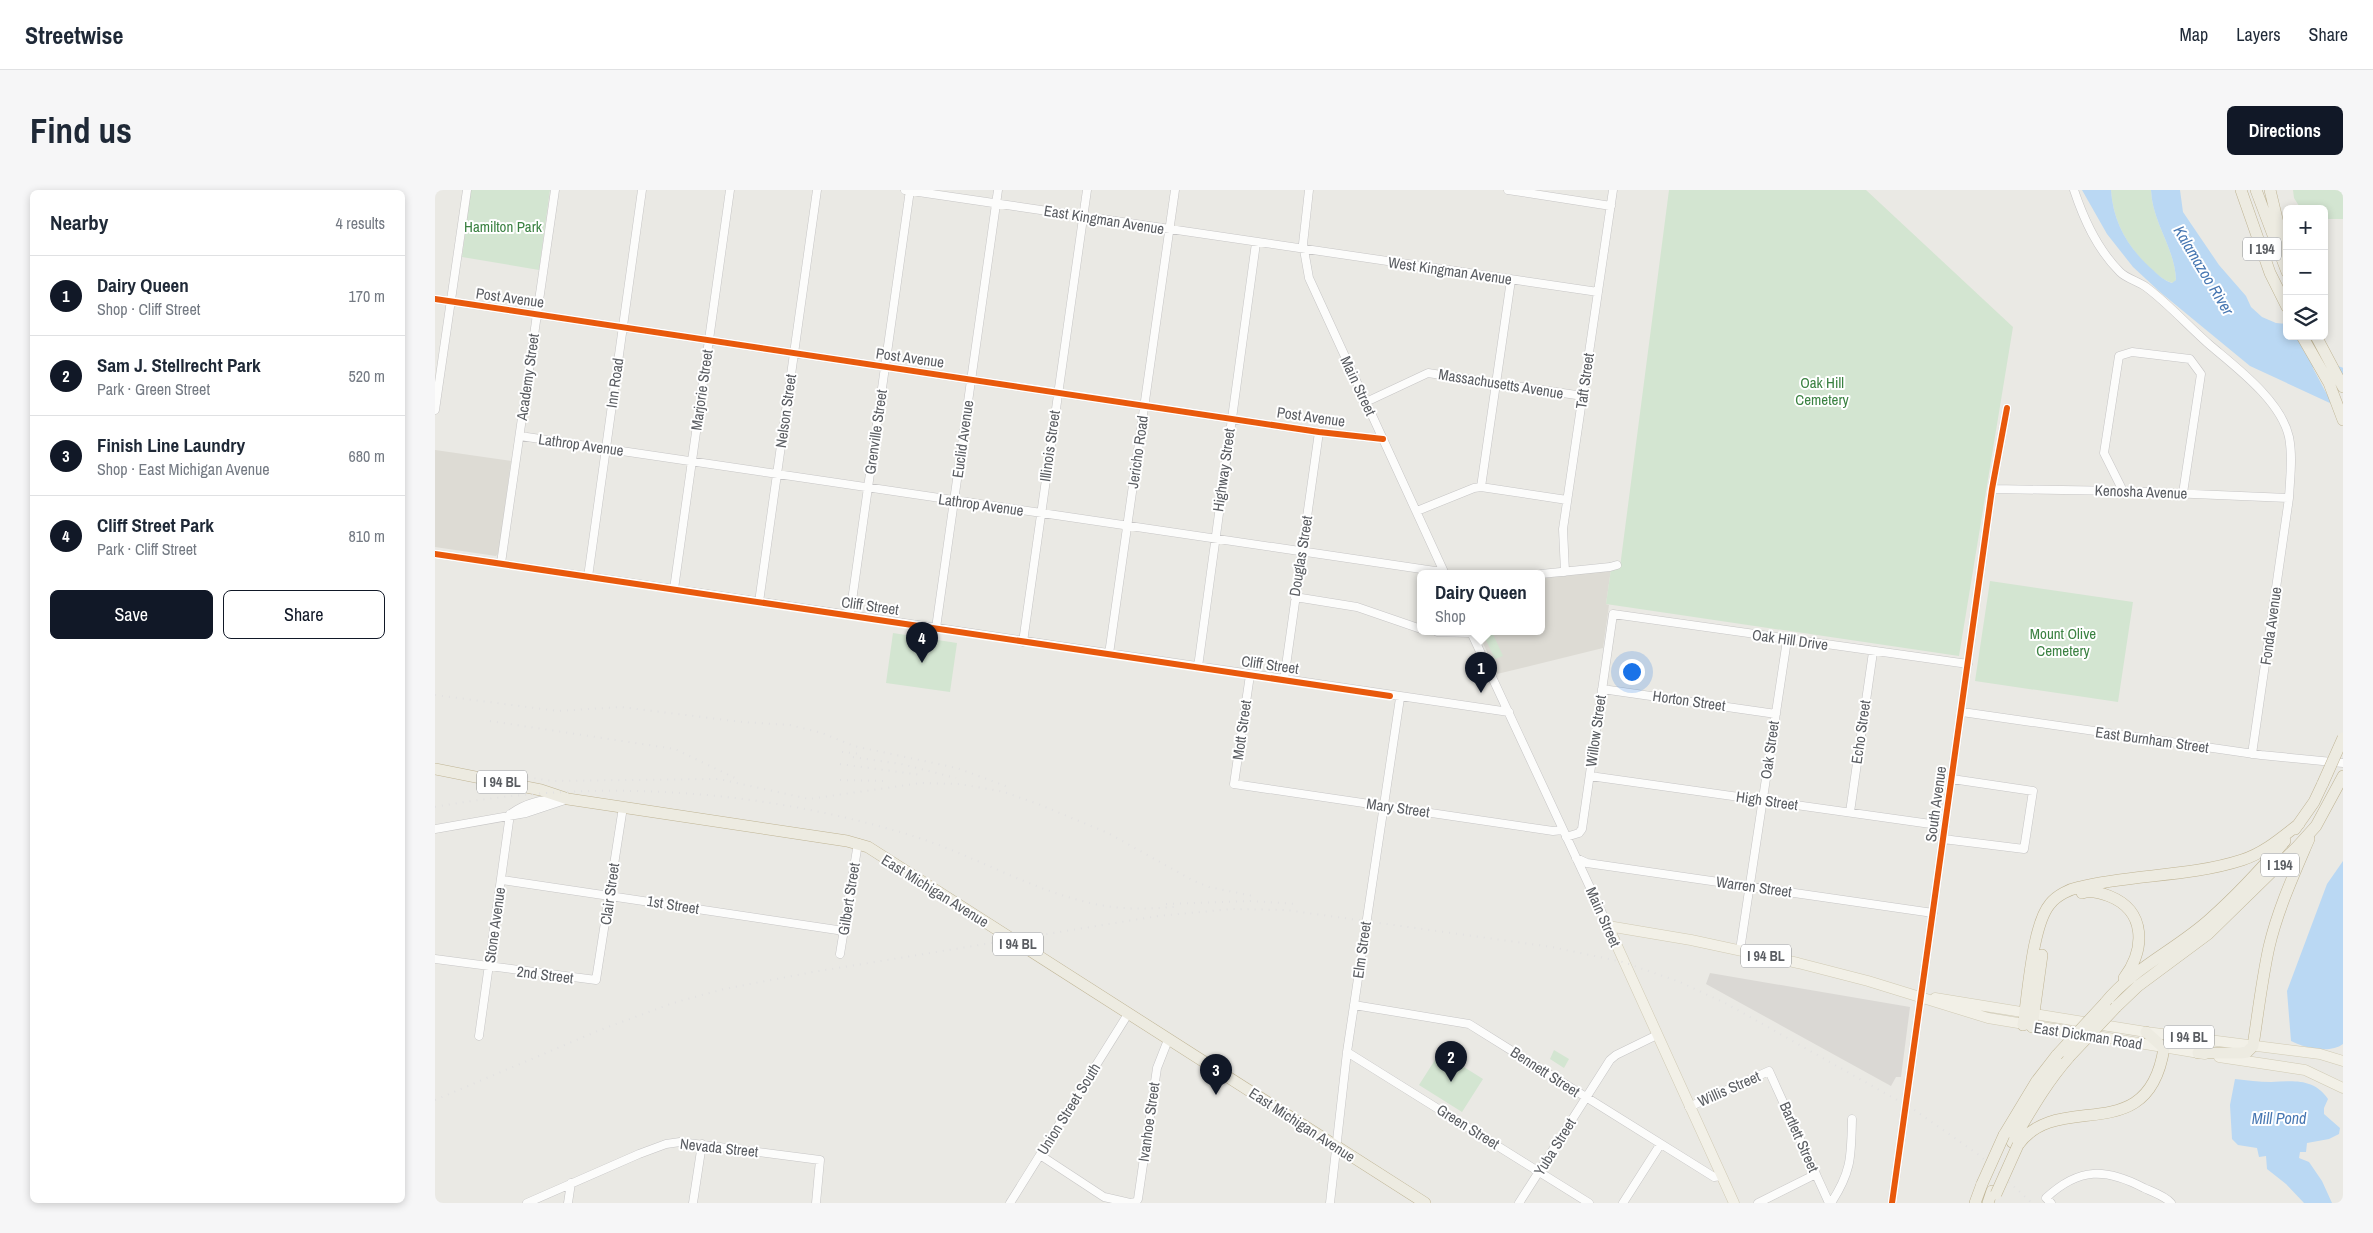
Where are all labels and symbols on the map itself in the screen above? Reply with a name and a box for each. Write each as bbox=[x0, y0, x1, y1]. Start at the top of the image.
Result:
street label: East Kingman Avenue bbox=[1042, 200, 1166, 239]
park label: Hamilton Park bbox=[464, 216, 543, 237]
water label: Kalamazoo River bbox=[2169, 221, 2240, 319]
road number: I 194 bbox=[2243, 238, 2281, 260]
street label: West Kingman Avenue bbox=[1387, 251, 1513, 290]
street label: Post Avenue bbox=[475, 282, 546, 313]
street label: Academy Street bbox=[511, 332, 544, 423]
street label: Post Avenue bbox=[875, 342, 946, 373]
street label: Marjorie Street bbox=[685, 348, 718, 432]
street label: Taft Street bbox=[1570, 351, 1599, 410]
street label: Main Street bbox=[1335, 353, 1382, 420]
street label: Inn Road bbox=[601, 357, 628, 409]
street label: Massachusetts Avenue bbox=[1437, 363, 1565, 404]
street label: Nelson Street bbox=[770, 372, 801, 449]
park label: Oak Hill Cemetery bbox=[1795, 372, 1850, 410]
street label: Grenville Street bbox=[859, 388, 892, 476]
street label: Euclid Avenue bbox=[947, 398, 978, 479]
street label: Post Avenue bbox=[1276, 401, 1347, 432]
street label: Illinois Street bbox=[1034, 408, 1065, 483]
street label: Jericho Road bbox=[1122, 414, 1153, 490]
street label: Highway Street bbox=[1207, 426, 1240, 513]
street label: Lathrop Avenue bbox=[537, 428, 625, 461]
street label: Kenosha Avenue bbox=[2094, 479, 2188, 504]
street label: Lathrop Avenue bbox=[937, 488, 1025, 521]
street label: Douglas Street bbox=[1284, 514, 1317, 598]
street label: Fonda Avenue bbox=[2255, 585, 2286, 666]
street label: Cliff Street bbox=[840, 591, 901, 620]
pin: 4 bbox=[906, 622, 938, 663]
park label: Mount Olive Cemetery bbox=[2030, 623, 2096, 661]
street label: Oak Hill Drive bbox=[1751, 624, 1830, 655]
street label: Cliff Street bbox=[1240, 650, 1301, 679]
pin: 1 bbox=[1465, 652, 1497, 693]
your location bbox=[1619, 659, 1645, 685]
street label: Horton Street bbox=[1651, 685, 1727, 716]
street label: Willow Street bbox=[1580, 693, 1611, 768]
street label: Mott Street bbox=[1227, 698, 1256, 761]
street label: Echo Street bbox=[1846, 698, 1875, 765]
street label: Oak Street bbox=[1755, 719, 1784, 781]
street label: East Burnham Street bbox=[2094, 721, 2211, 758]
street label: South Avenue bbox=[1920, 764, 1951, 843]
road number: I 94 BL bbox=[477, 770, 527, 794]
street label: High Street bbox=[1735, 786, 1800, 815]
street label: Mary Street bbox=[1365, 793, 1432, 822]
street label: East Michigan Avenue bbox=[878, 849, 993, 932]
road number: I 194 bbox=[2261, 854, 2299, 876]
street label: Clair Street bbox=[595, 861, 624, 926]
street label: Gilbert Street bbox=[832, 861, 865, 937]
street label: Warren Street bbox=[1715, 871, 1794, 902]
street label: Main Street bbox=[1581, 883, 1626, 951]
street label: Stone Avenue bbox=[479, 885, 510, 964]
street label: 1st Street bbox=[645, 890, 701, 919]
street label: Elm Street bbox=[1347, 919, 1376, 980]
road number: I 94 BL bbox=[993, 932, 1043, 956]
road number: I 94 BL bbox=[1741, 944, 1791, 968]
street label: 2nd Street bbox=[516, 961, 575, 988]
street label: East Dickman Road bbox=[2032, 1017, 2144, 1054]
road number: I 94 BL bbox=[2164, 1026, 2214, 1049]
pin: 2 bbox=[1435, 1041, 1467, 1082]
street label: Bennett Street bbox=[1507, 1041, 1584, 1102]
pin: 3 bbox=[1200, 1054, 1232, 1095]
street label: Union Street South bbox=[1032, 1059, 1105, 1159]
street label: Willis Street bbox=[1694, 1065, 1764, 1112]
street label: Ivanhoe Street bbox=[1133, 1080, 1165, 1163]
street label: East Michigan Avenue bbox=[1245, 1082, 1360, 1167]
street label: Bartlett Street bbox=[1775, 1098, 1825, 1176]
street label: Green Street bbox=[1433, 1099, 1504, 1154]
water label: Mill Pond bbox=[2252, 1107, 2307, 1129]
street label: Yuba Street bbox=[1529, 1113, 1581, 1180]
street label: Nevada Street bbox=[679, 1133, 760, 1162]

